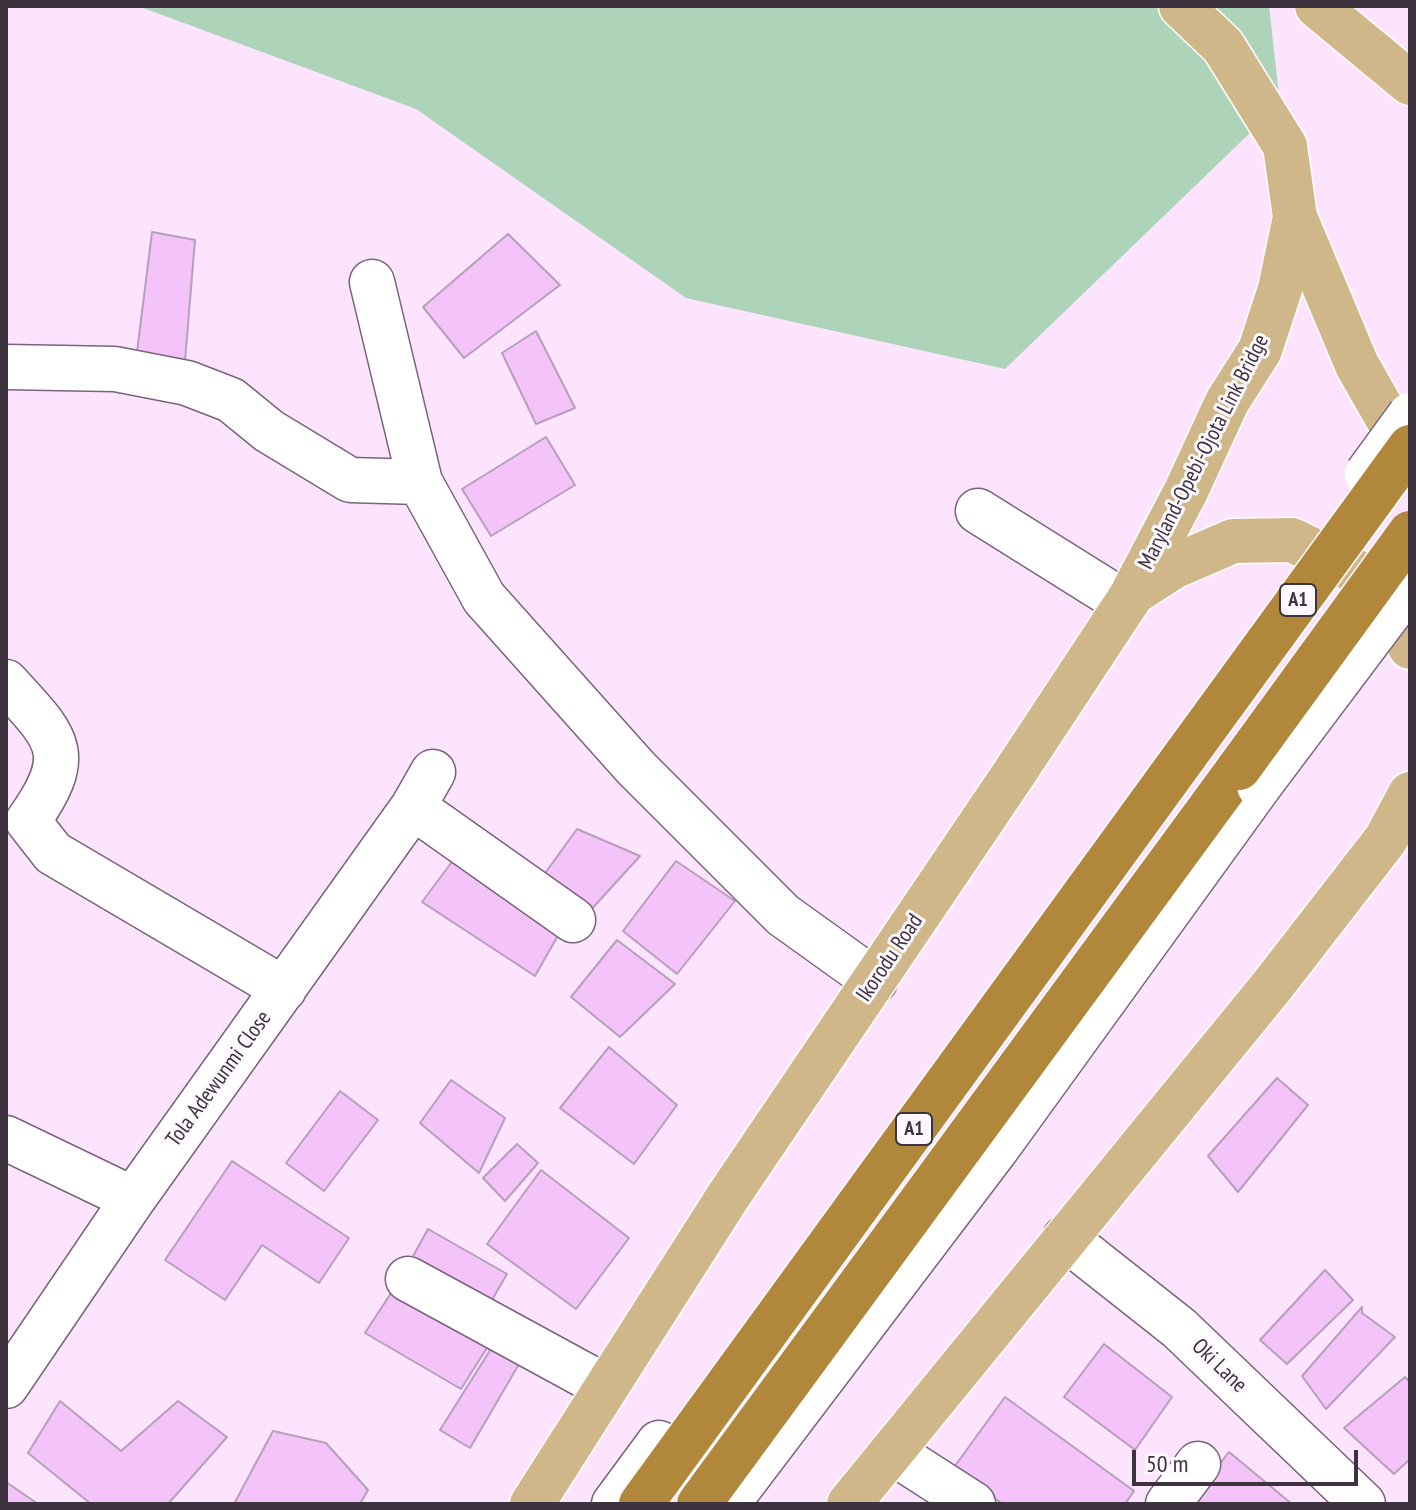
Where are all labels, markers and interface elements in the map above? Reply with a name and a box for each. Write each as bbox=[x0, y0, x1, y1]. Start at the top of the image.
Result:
street label: Maryland-Opebi-Ojota Link Bridge bbox=[1133, 330, 1275, 574]
road number: A1 bbox=[1280, 584, 1316, 616]
street label: Ikorodu Road bbox=[851, 909, 929, 1007]
street label: Tola Adewunmi Close bbox=[161, 1006, 277, 1152]
road number: A1 bbox=[896, 1113, 932, 1145]
street label: Oki Lane bbox=[1186, 1333, 1252, 1399]
scale bar bbox=[1136, 1434, 1362, 1484]
text: 50 m bbox=[1146, 1448, 1188, 1479]

